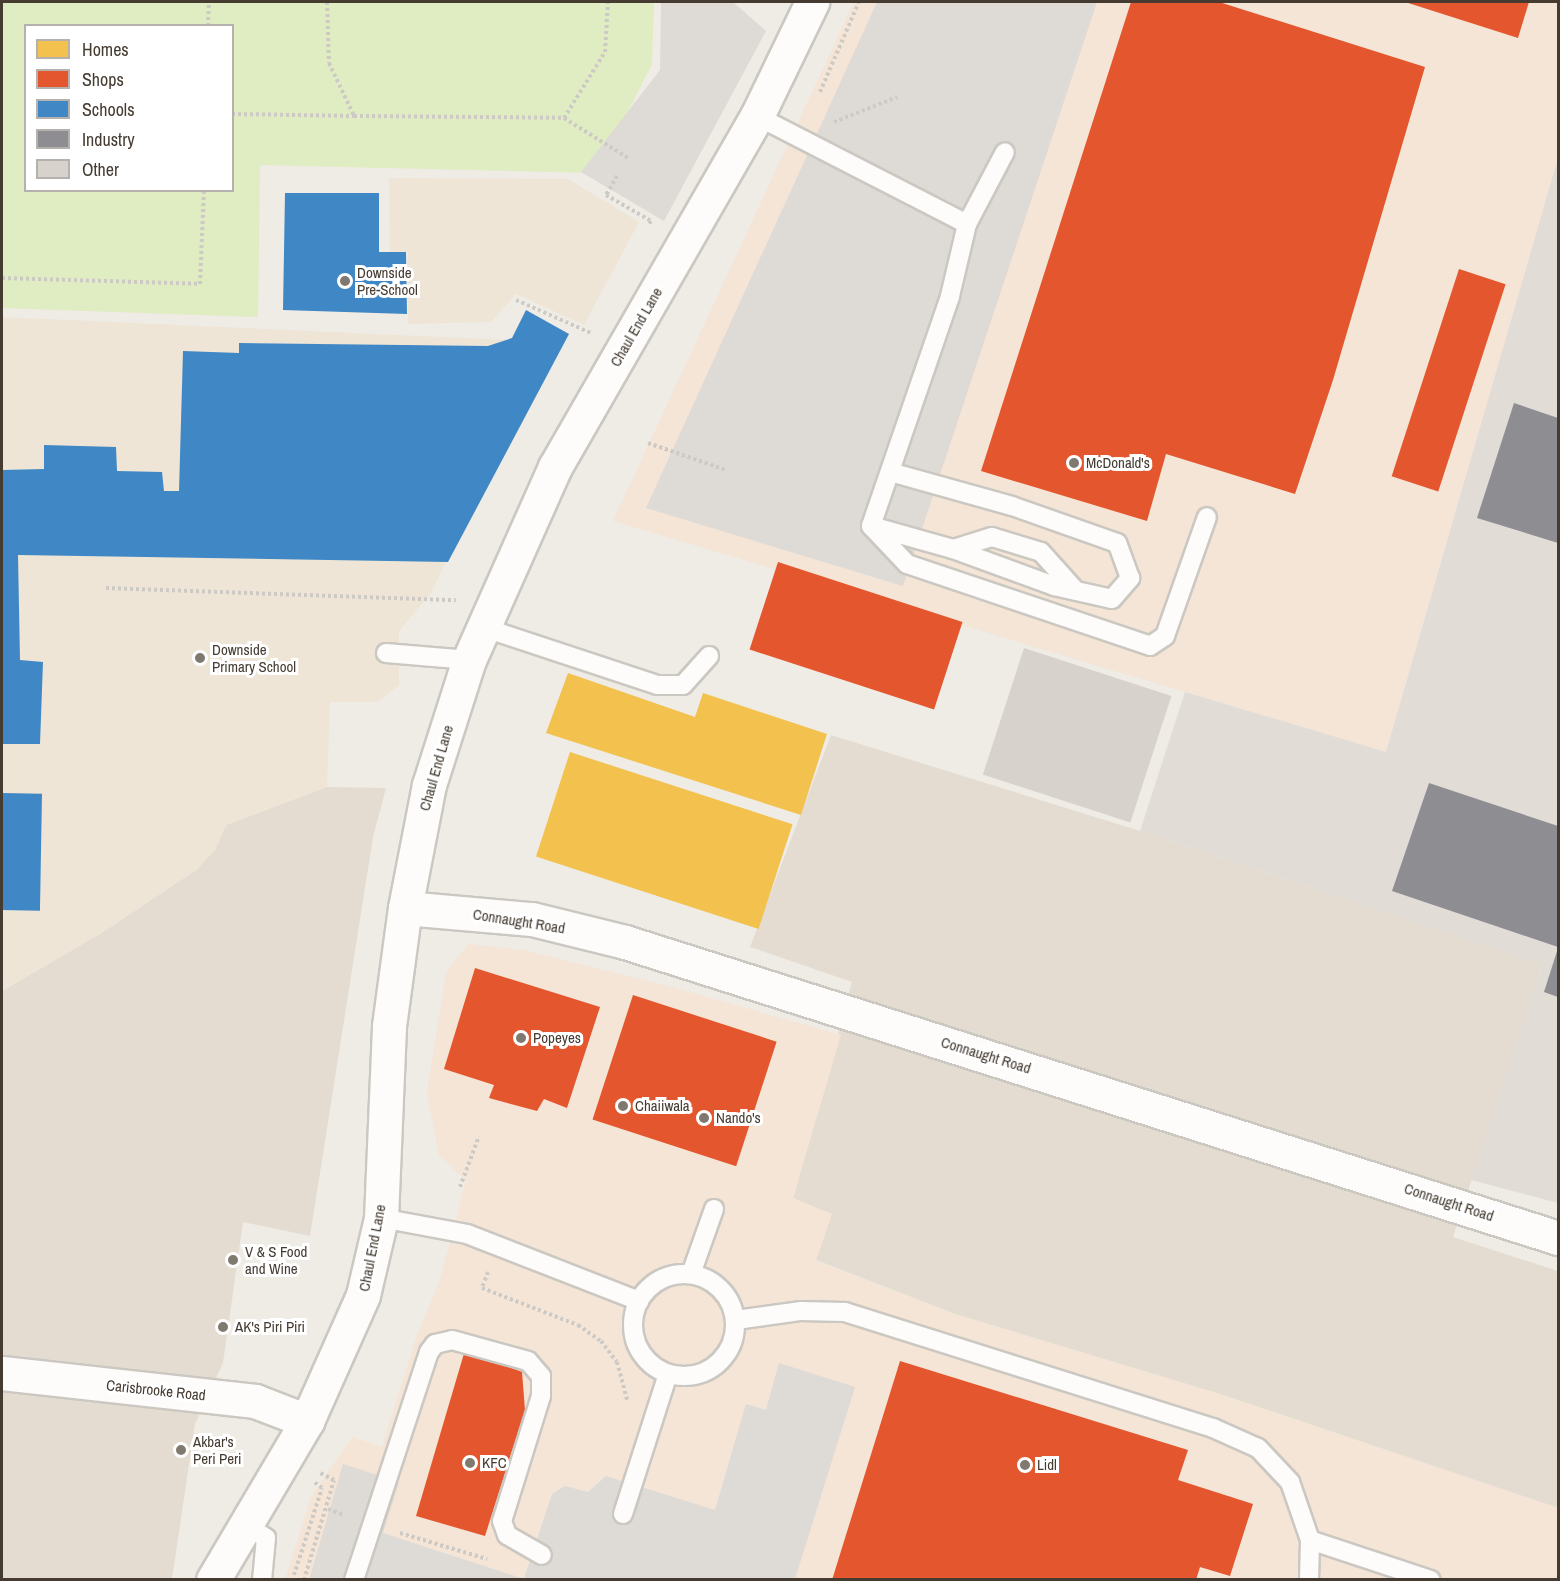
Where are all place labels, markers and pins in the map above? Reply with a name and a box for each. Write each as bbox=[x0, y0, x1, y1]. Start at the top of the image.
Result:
place label: Downside Pre-School bbox=[357, 263, 418, 298]
marker: Downside Pre-School bbox=[338, 274, 352, 288]
place label: McDonald's bbox=[1086, 454, 1150, 472]
marker: McDonald's bbox=[1067, 456, 1081, 470]
place label: Downside Primary School bbox=[212, 640, 296, 675]
marker: Downside Primary School bbox=[193, 651, 207, 665]
place label: Popeyes bbox=[533, 1029, 581, 1047]
marker: Popeyes bbox=[514, 1031, 528, 1045]
place label: Chaiiwala bbox=[635, 1097, 690, 1115]
marker: Chaiiwala bbox=[616, 1099, 630, 1113]
place label: Nando's bbox=[716, 1109, 761, 1127]
marker: Nando's bbox=[697, 1111, 711, 1125]
place label: V & S Food and Wine bbox=[245, 1242, 307, 1277]
marker: V & S Food and Wine bbox=[226, 1253, 240, 1267]
place label: AK's Piri Piri bbox=[235, 1318, 305, 1336]
marker: AK's Piri Piri bbox=[216, 1320, 230, 1334]
place label: Akbar's Peri Peri bbox=[193, 1432, 242, 1467]
marker: Akbar's Peri Peri bbox=[174, 1443, 188, 1457]
place label: KFC bbox=[482, 1454, 507, 1472]
marker: KFC bbox=[463, 1456, 477, 1470]
place label: Lidl bbox=[1037, 1456, 1057, 1474]
marker: Lidl bbox=[1018, 1458, 1032, 1472]

